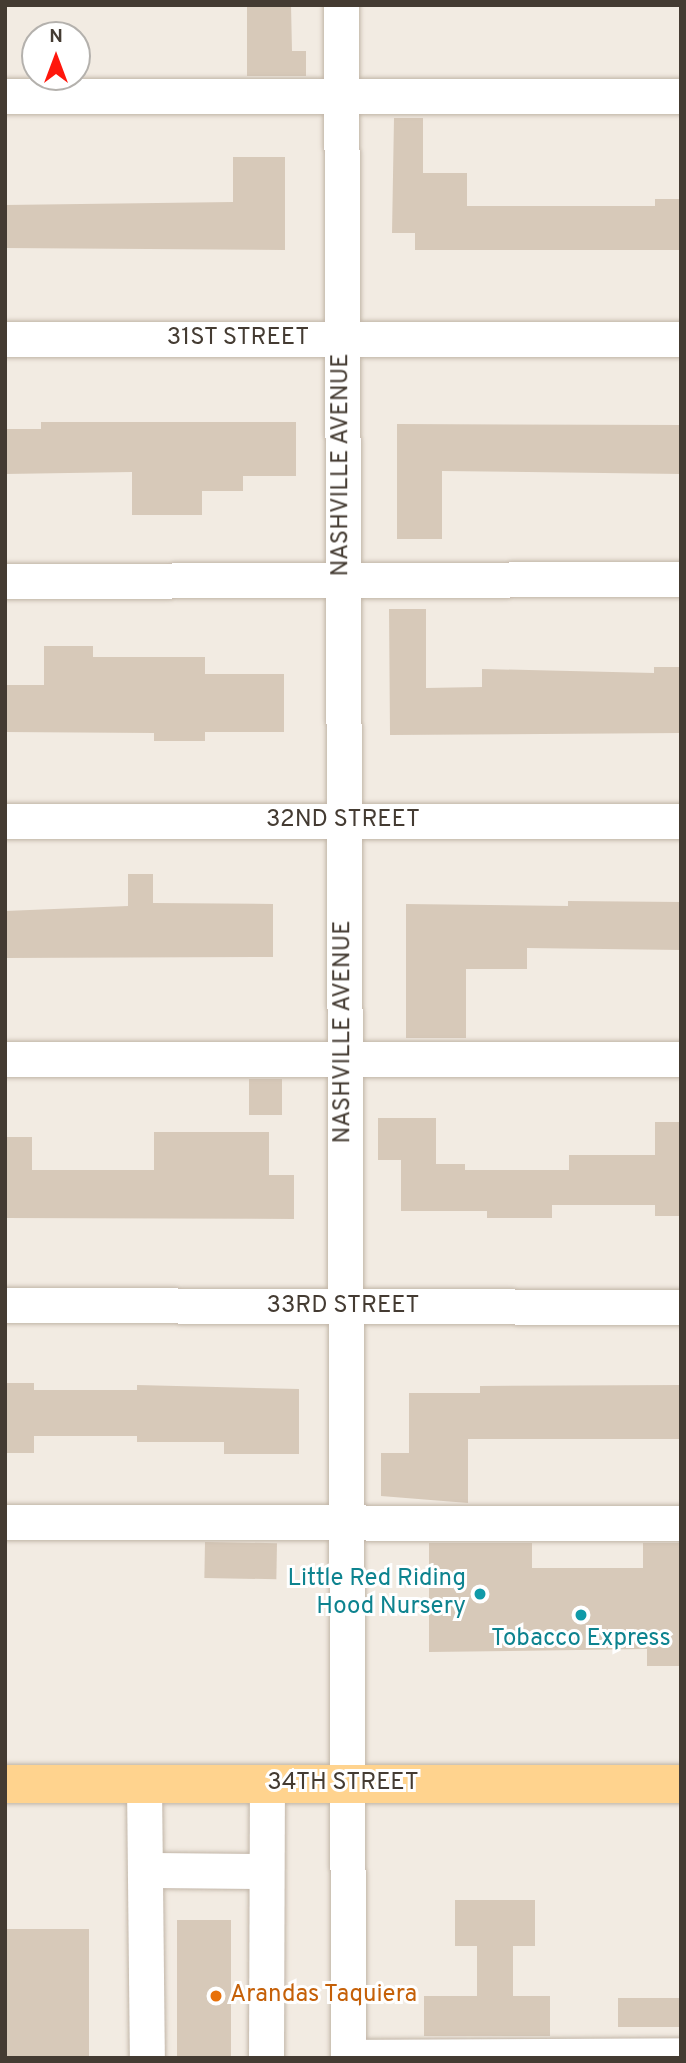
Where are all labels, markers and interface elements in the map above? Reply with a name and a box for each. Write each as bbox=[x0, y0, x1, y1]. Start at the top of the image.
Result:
north arrow bbox=[21, 21, 91, 91]
text: N bbox=[49, 25, 63, 49]
street label: 31ST STREET bbox=[166, 325, 310, 353]
street label: NASHVILLE AVENUE bbox=[328, 353, 356, 577]
street label: 32ND STREET bbox=[266, 807, 420, 835]
street label: NASHVILLE AVENUE bbox=[330, 920, 358, 1144]
street label: 33RD STREET bbox=[266, 1293, 420, 1321]
place label: Little Red Riding Hood Nursery bbox=[287, 1566, 466, 1622]
marker: Little Red Riding Hood Nursery bbox=[472, 1586, 488, 1602]
marker: Tobacco Express bbox=[573, 1607, 589, 1623]
place label: Tobacco Express bbox=[491, 1626, 671, 1654]
street label: 34TH STREET bbox=[267, 1770, 419, 1798]
place label: Arandas Taquiera bbox=[230, 1982, 418, 2010]
marker: Arandas Taquiera bbox=[208, 1988, 224, 2004]

